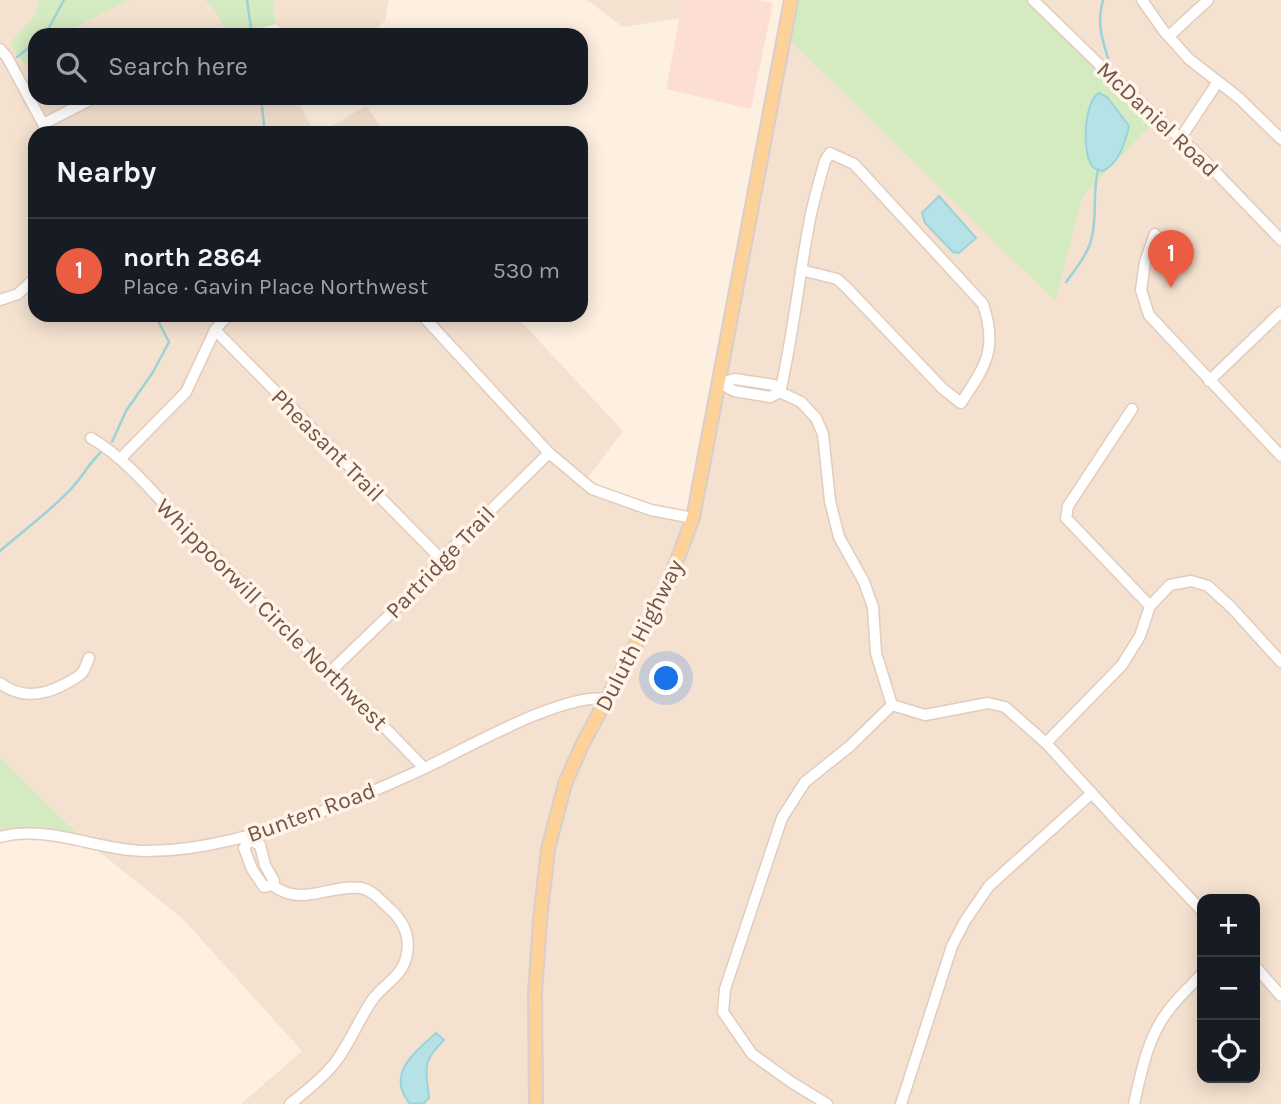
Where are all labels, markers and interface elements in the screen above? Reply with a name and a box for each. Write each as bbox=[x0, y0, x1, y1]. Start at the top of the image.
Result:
search box bbox=[28, 28, 588, 105]
icon: search bbox=[52, 48, 90, 86]
text: Search here bbox=[108, 51, 248, 82]
street label: McDaniel Road bbox=[1091, 56, 1224, 183]
text: Nearby bbox=[56, 154, 156, 190]
pin: 1 bbox=[1148, 230, 1194, 288]
text: north 2864 bbox=[123, 242, 261, 273]
text: 1 bbox=[75, 257, 83, 284]
text: 530 m bbox=[493, 257, 560, 284]
text: Place · Gavin Place Northwest bbox=[123, 273, 428, 300]
street label: Pheasant Trail bbox=[266, 384, 389, 507]
street label: Whippoorwill Circle Northwest bbox=[150, 493, 393, 736]
street label: Partridge Trail bbox=[380, 501, 501, 624]
street label: Duluth Highway bbox=[590, 555, 689, 716]
your location bbox=[649, 661, 683, 695]
street label: Bunten Road bbox=[243, 777, 379, 848]
map controls bbox=[1197, 894, 1260, 1083]
button: + bbox=[1197, 894, 1260, 957]
button: − bbox=[1197, 957, 1260, 1020]
button: locate bbox=[1197, 1020, 1260, 1083]

